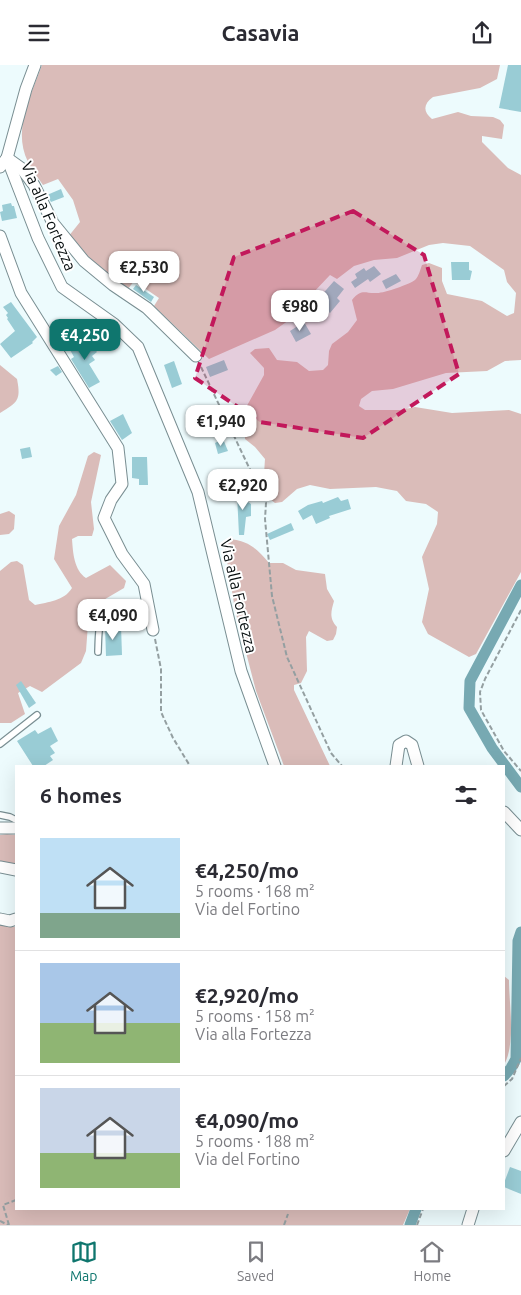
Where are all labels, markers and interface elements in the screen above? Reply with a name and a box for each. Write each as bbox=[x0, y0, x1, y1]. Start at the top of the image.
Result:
icon: menu bbox=[25, 19, 53, 47]
icon: share bbox=[468, 19, 496, 47]
text: Casavia bbox=[221, 20, 300, 45]
street label: Via alla Fortezza bbox=[18, 159, 80, 273]
pin: €2,530 bbox=[103, 251, 185, 293]
text: €2,530 bbox=[119, 258, 169, 276]
pin: €980 bbox=[270, 289, 330, 332]
text: €980 bbox=[282, 297, 318, 315]
pin: €4,250 bbox=[44, 319, 126, 361]
text: €4,250 bbox=[60, 326, 110, 344]
pin: €1,940 bbox=[180, 405, 262, 447]
text: €1,940 bbox=[196, 412, 246, 430]
pin: €2,920 bbox=[202, 469, 284, 511]
text: €2,920 bbox=[218, 476, 268, 494]
street label: Via alla Fortezza bbox=[217, 537, 261, 655]
pin: €4,090 bbox=[72, 599, 154, 641]
text: €4,090 bbox=[88, 606, 138, 624]
icon: filters bbox=[452, 781, 480, 809]
text: 6 homes bbox=[40, 783, 122, 807]
icon: home bbox=[80, 858, 140, 918]
text: €4,250/mo bbox=[195, 858, 299, 882]
text: 5 rooms · 168 m² bbox=[195, 882, 315, 900]
text: Via del Fortino bbox=[195, 900, 300, 918]
icon: home bbox=[80, 983, 140, 1043]
text: €2,920/mo bbox=[195, 983, 299, 1007]
text: 5 rooms · 158 m² bbox=[195, 1007, 315, 1025]
text: Via alla Fortezza bbox=[195, 1025, 312, 1043]
icon: home bbox=[80, 1108, 140, 1168]
text: €4,090/mo bbox=[195, 1108, 299, 1132]
text: 5 rooms · 188 m² bbox=[195, 1132, 315, 1150]
text: Via del Fortino bbox=[195, 1150, 300, 1168]
tab: Map bbox=[70, 1238, 98, 1284]
tab: Saved bbox=[237, 1238, 274, 1284]
tab: Home bbox=[414, 1238, 451, 1284]

